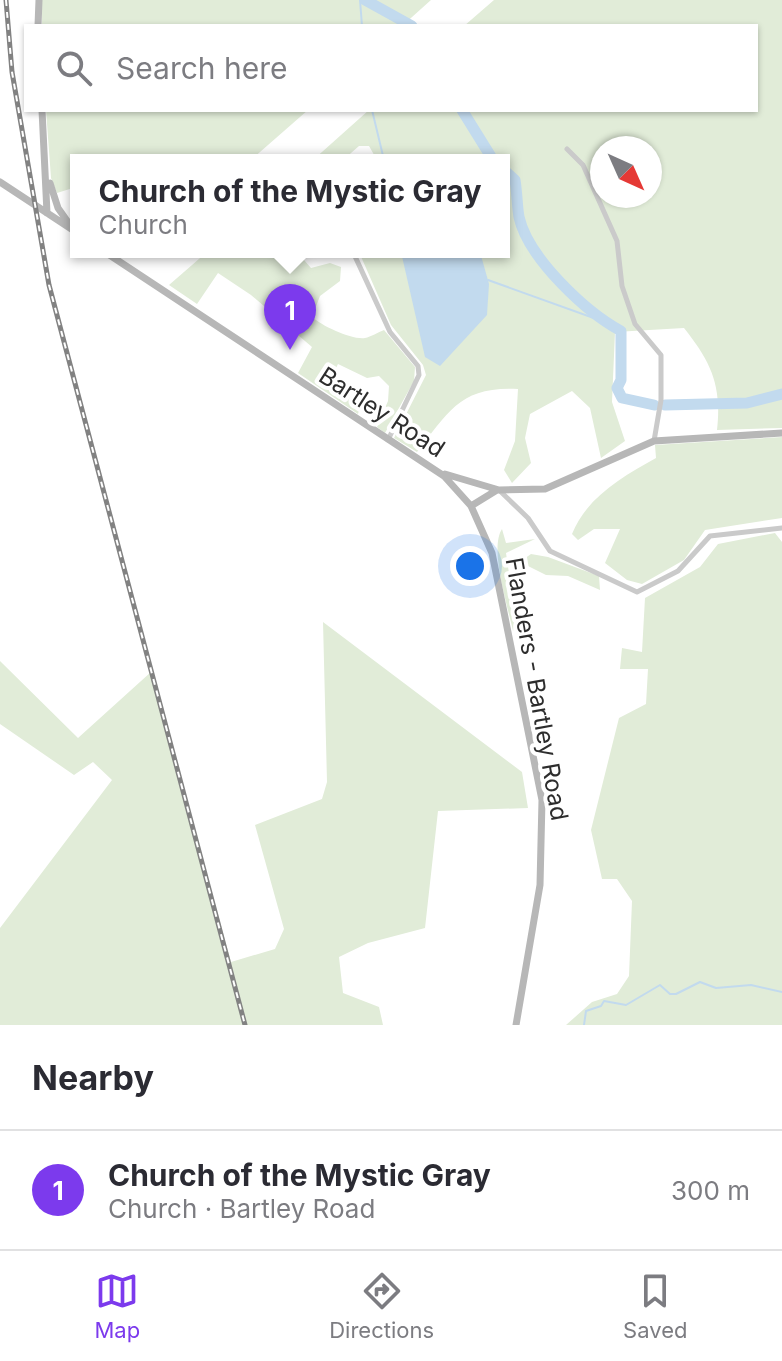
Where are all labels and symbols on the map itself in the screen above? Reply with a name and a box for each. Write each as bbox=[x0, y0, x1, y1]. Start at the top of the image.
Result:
north arrow bbox=[590, 136, 662, 208]
pin: 1 bbox=[264, 284, 316, 350]
street label: Bartley Road bbox=[314, 361, 450, 463]
your location bbox=[450, 546, 490, 586]
street label: Flanders - Bartley Road bbox=[500, 555, 574, 823]

